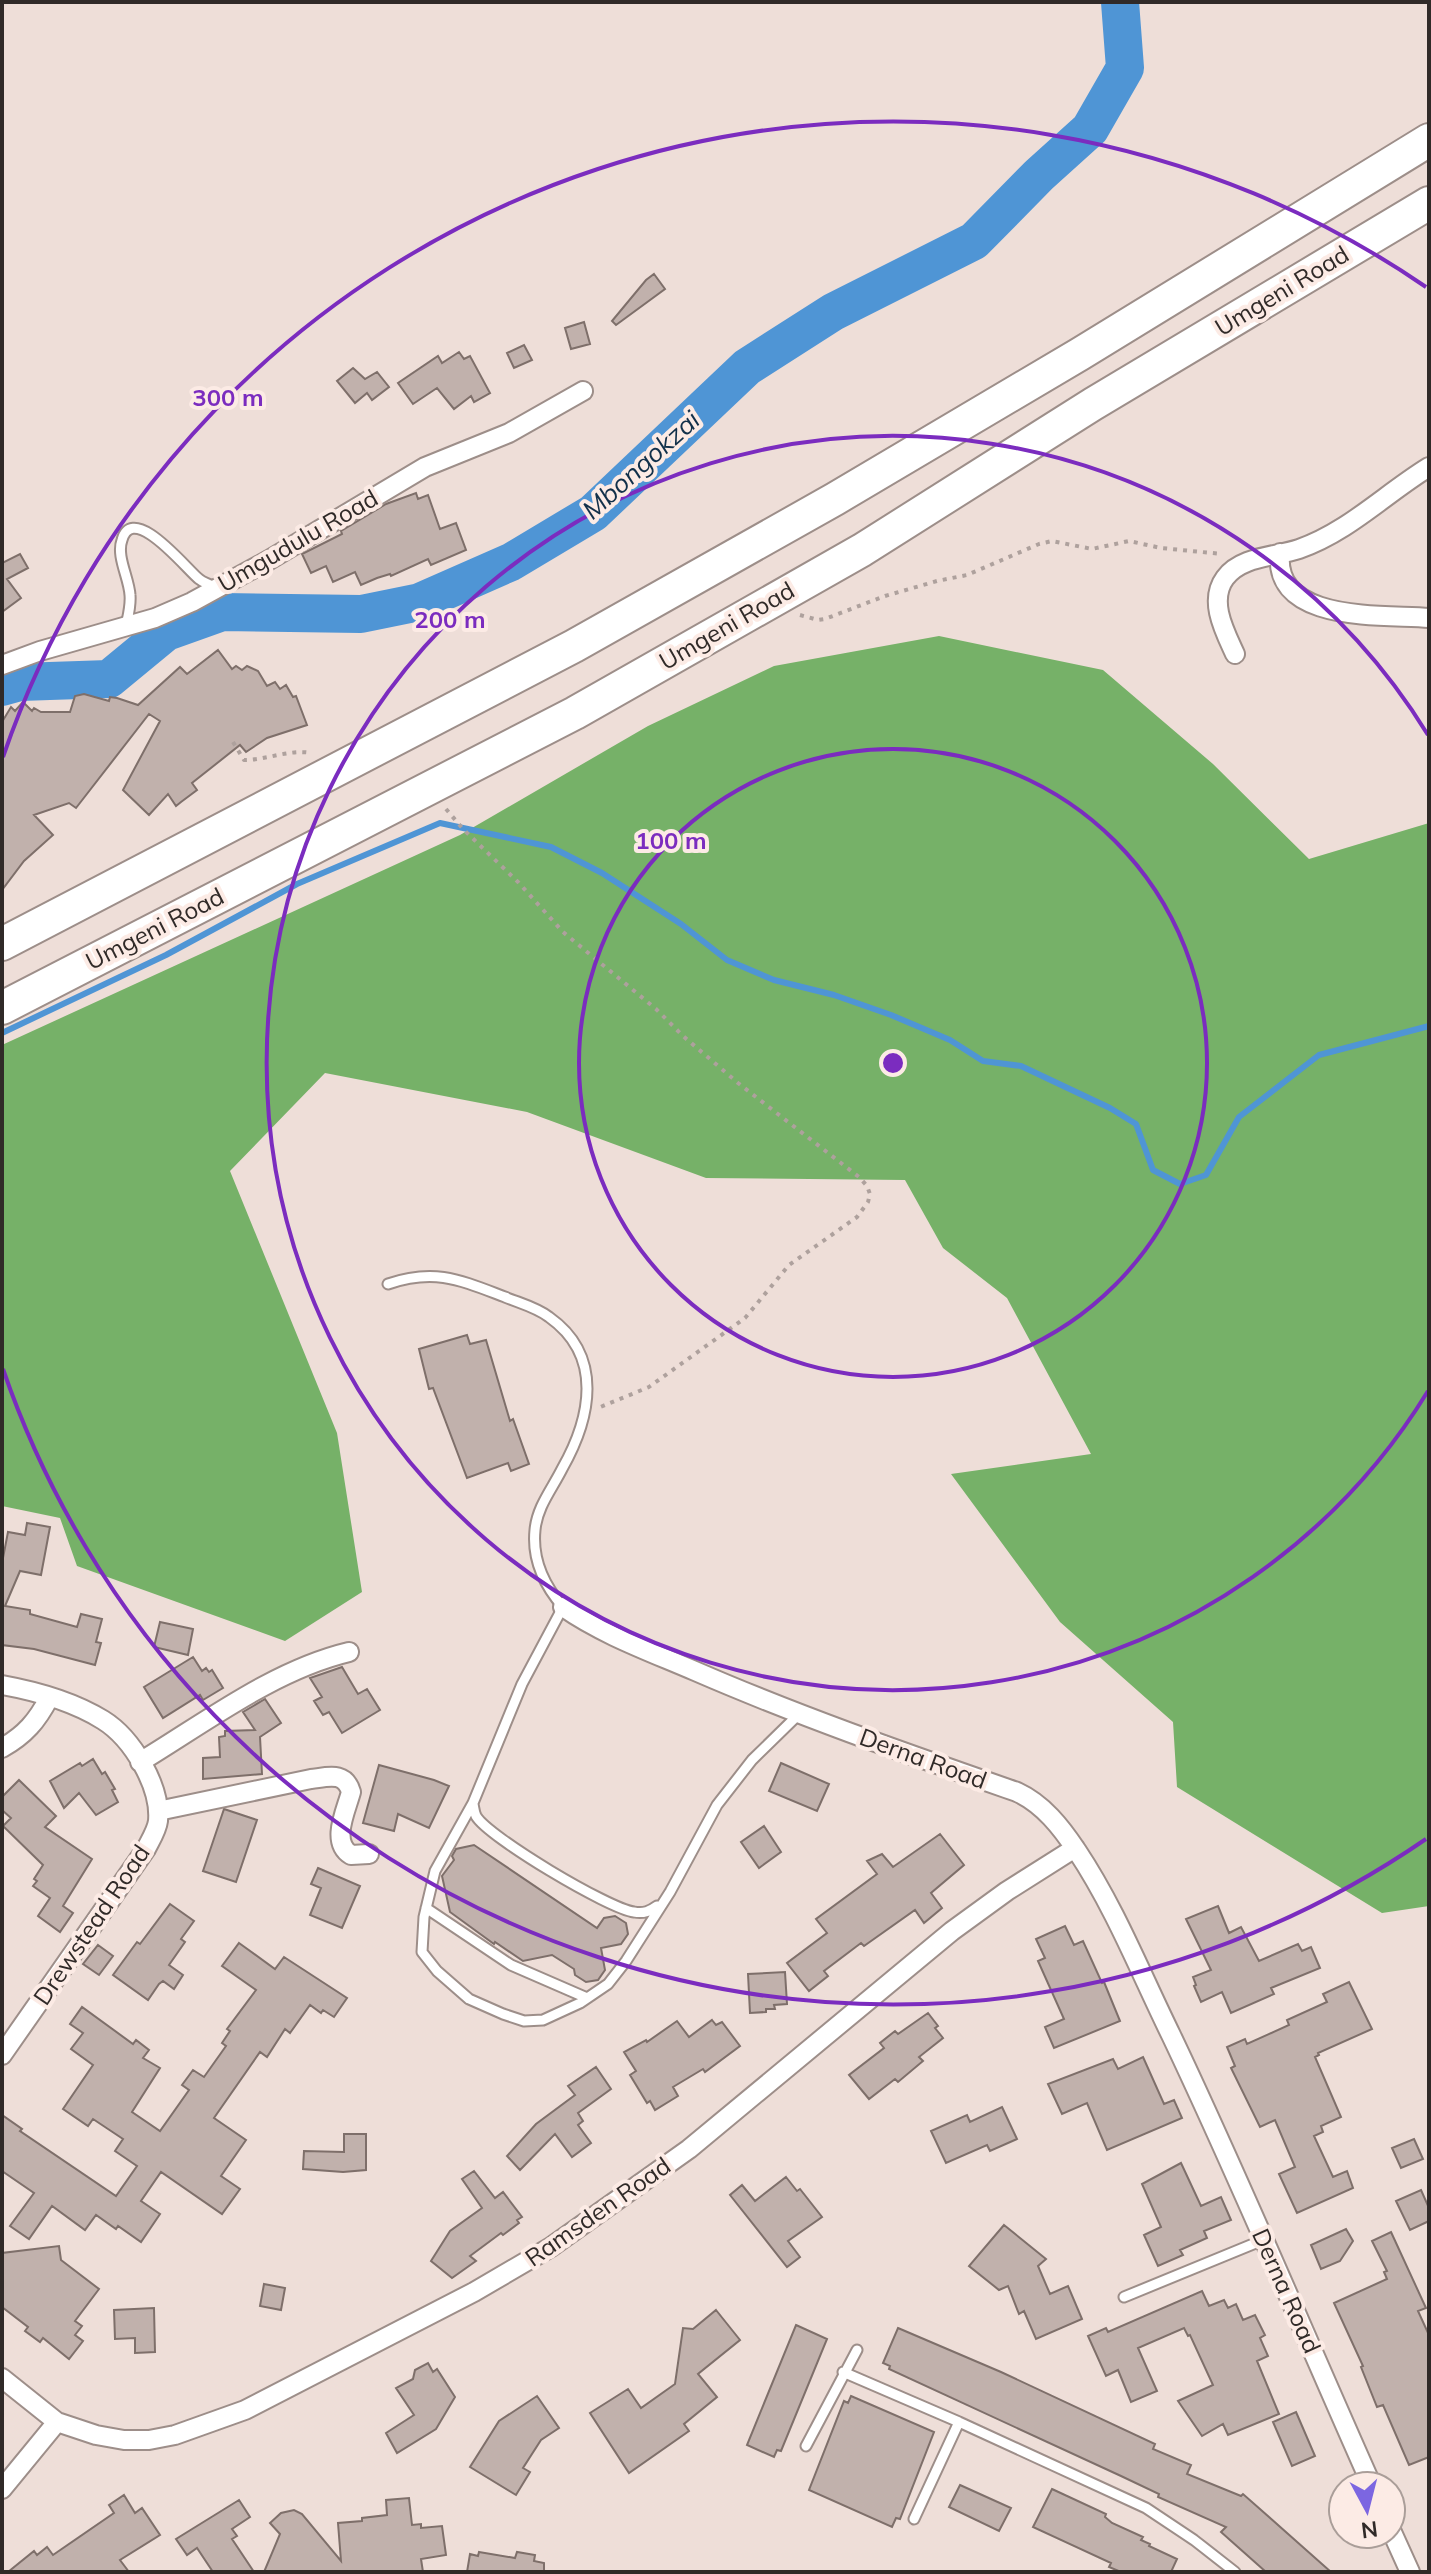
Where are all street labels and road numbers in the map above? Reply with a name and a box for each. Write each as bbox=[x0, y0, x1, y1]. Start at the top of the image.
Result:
street label: Umgeni Road bbox=[1209, 238, 1354, 342]
street label: Umgudulu Road bbox=[212, 482, 383, 598]
street label: Umgeni Road bbox=[654, 574, 799, 676]
street label: Umgeni Road bbox=[80, 880, 229, 976]
street label: Derna Road bbox=[856, 1721, 991, 1795]
street label: Drewstead Road bbox=[26, 1839, 156, 2010]
street label: Ramsden Road bbox=[519, 2150, 676, 2272]
street label: Derna Road bbox=[1246, 2224, 1328, 2358]

